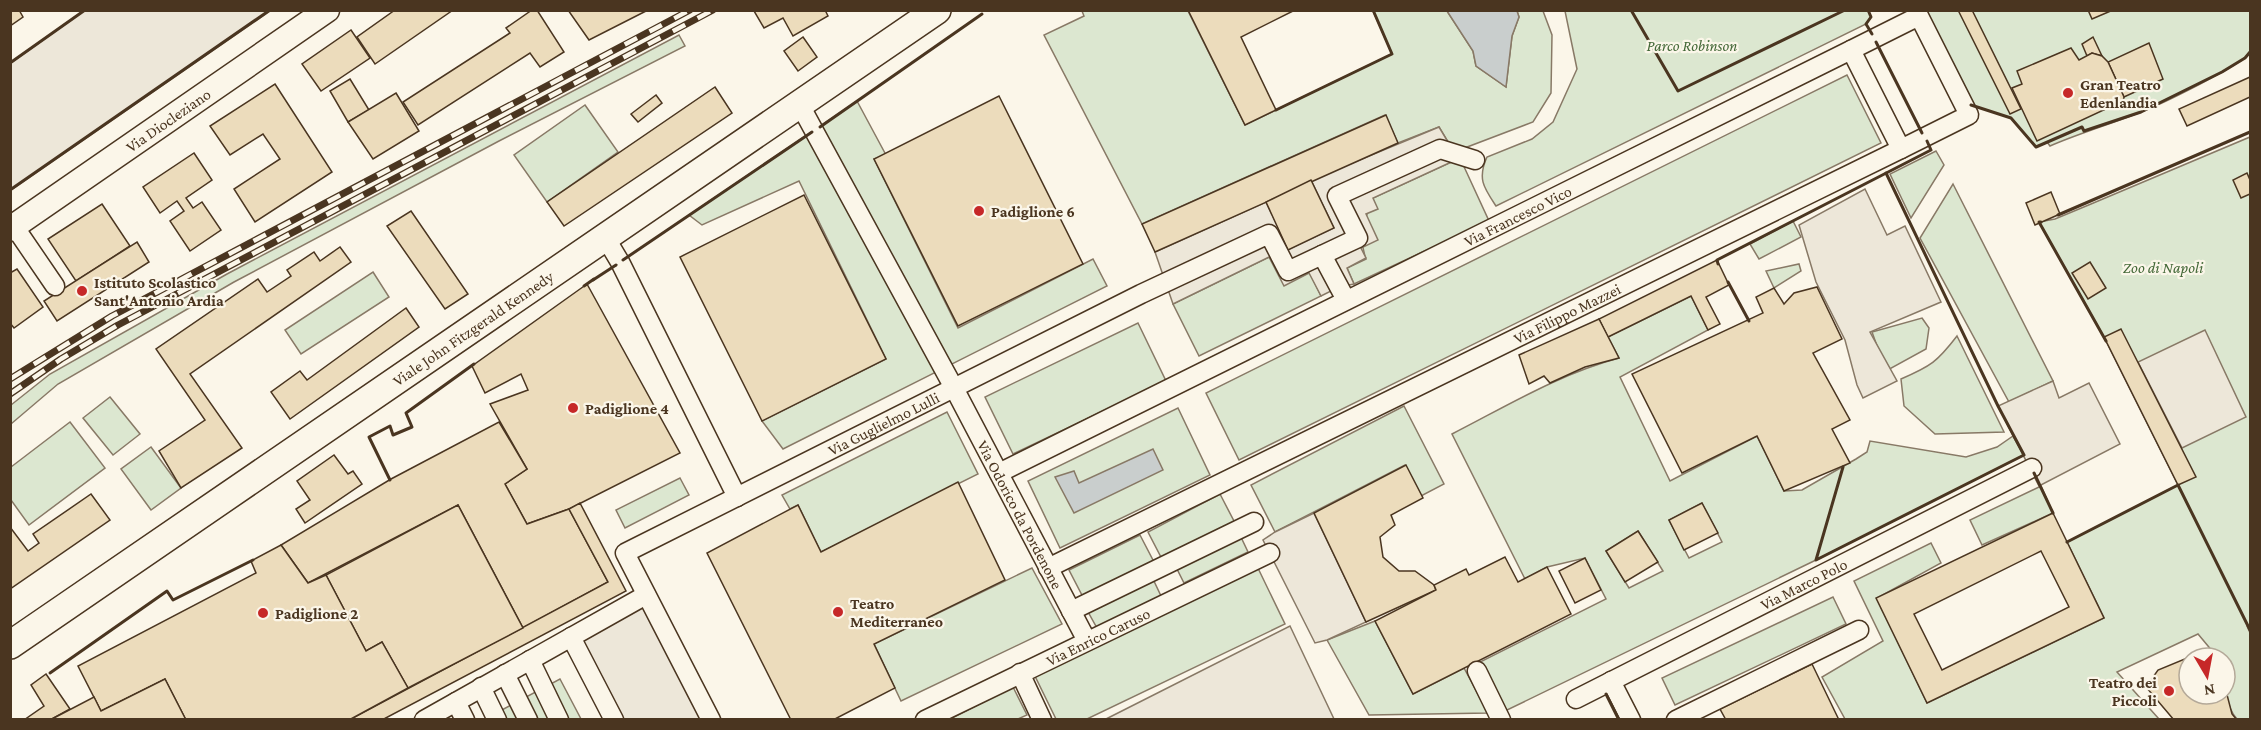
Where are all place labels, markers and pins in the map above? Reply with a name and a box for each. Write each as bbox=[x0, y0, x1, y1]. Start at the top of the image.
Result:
place label: Gran Teatro Edenlandia bbox=[2080, 76, 2161, 111]
marker: Gran Teatro Edenlandia bbox=[2061, 86, 2075, 100]
place label: Padiglione 6 bbox=[991, 203, 1075, 220]
marker: Padiglione 6 bbox=[972, 204, 986, 218]
place label: Istituto Scolastico Sant'Antonio Ardia bbox=[94, 274, 224, 309]
marker: Istituto Scolastico Sant'Antonio Ardia bbox=[75, 284, 89, 298]
place label: Padiglione 4 bbox=[585, 400, 669, 417]
marker: Padiglione 4 bbox=[566, 401, 580, 415]
place label: Teatro Mediterraneo bbox=[850, 595, 943, 630]
place label: Padiglione 2 bbox=[275, 605, 358, 622]
marker: Teatro Mediterraneo bbox=[831, 605, 845, 619]
marker: Padiglione 2 bbox=[256, 606, 270, 620]
place label: Teatro dei Piccoli bbox=[2089, 674, 2157, 709]
marker: Teatro dei Piccoli bbox=[2162, 684, 2176, 698]

